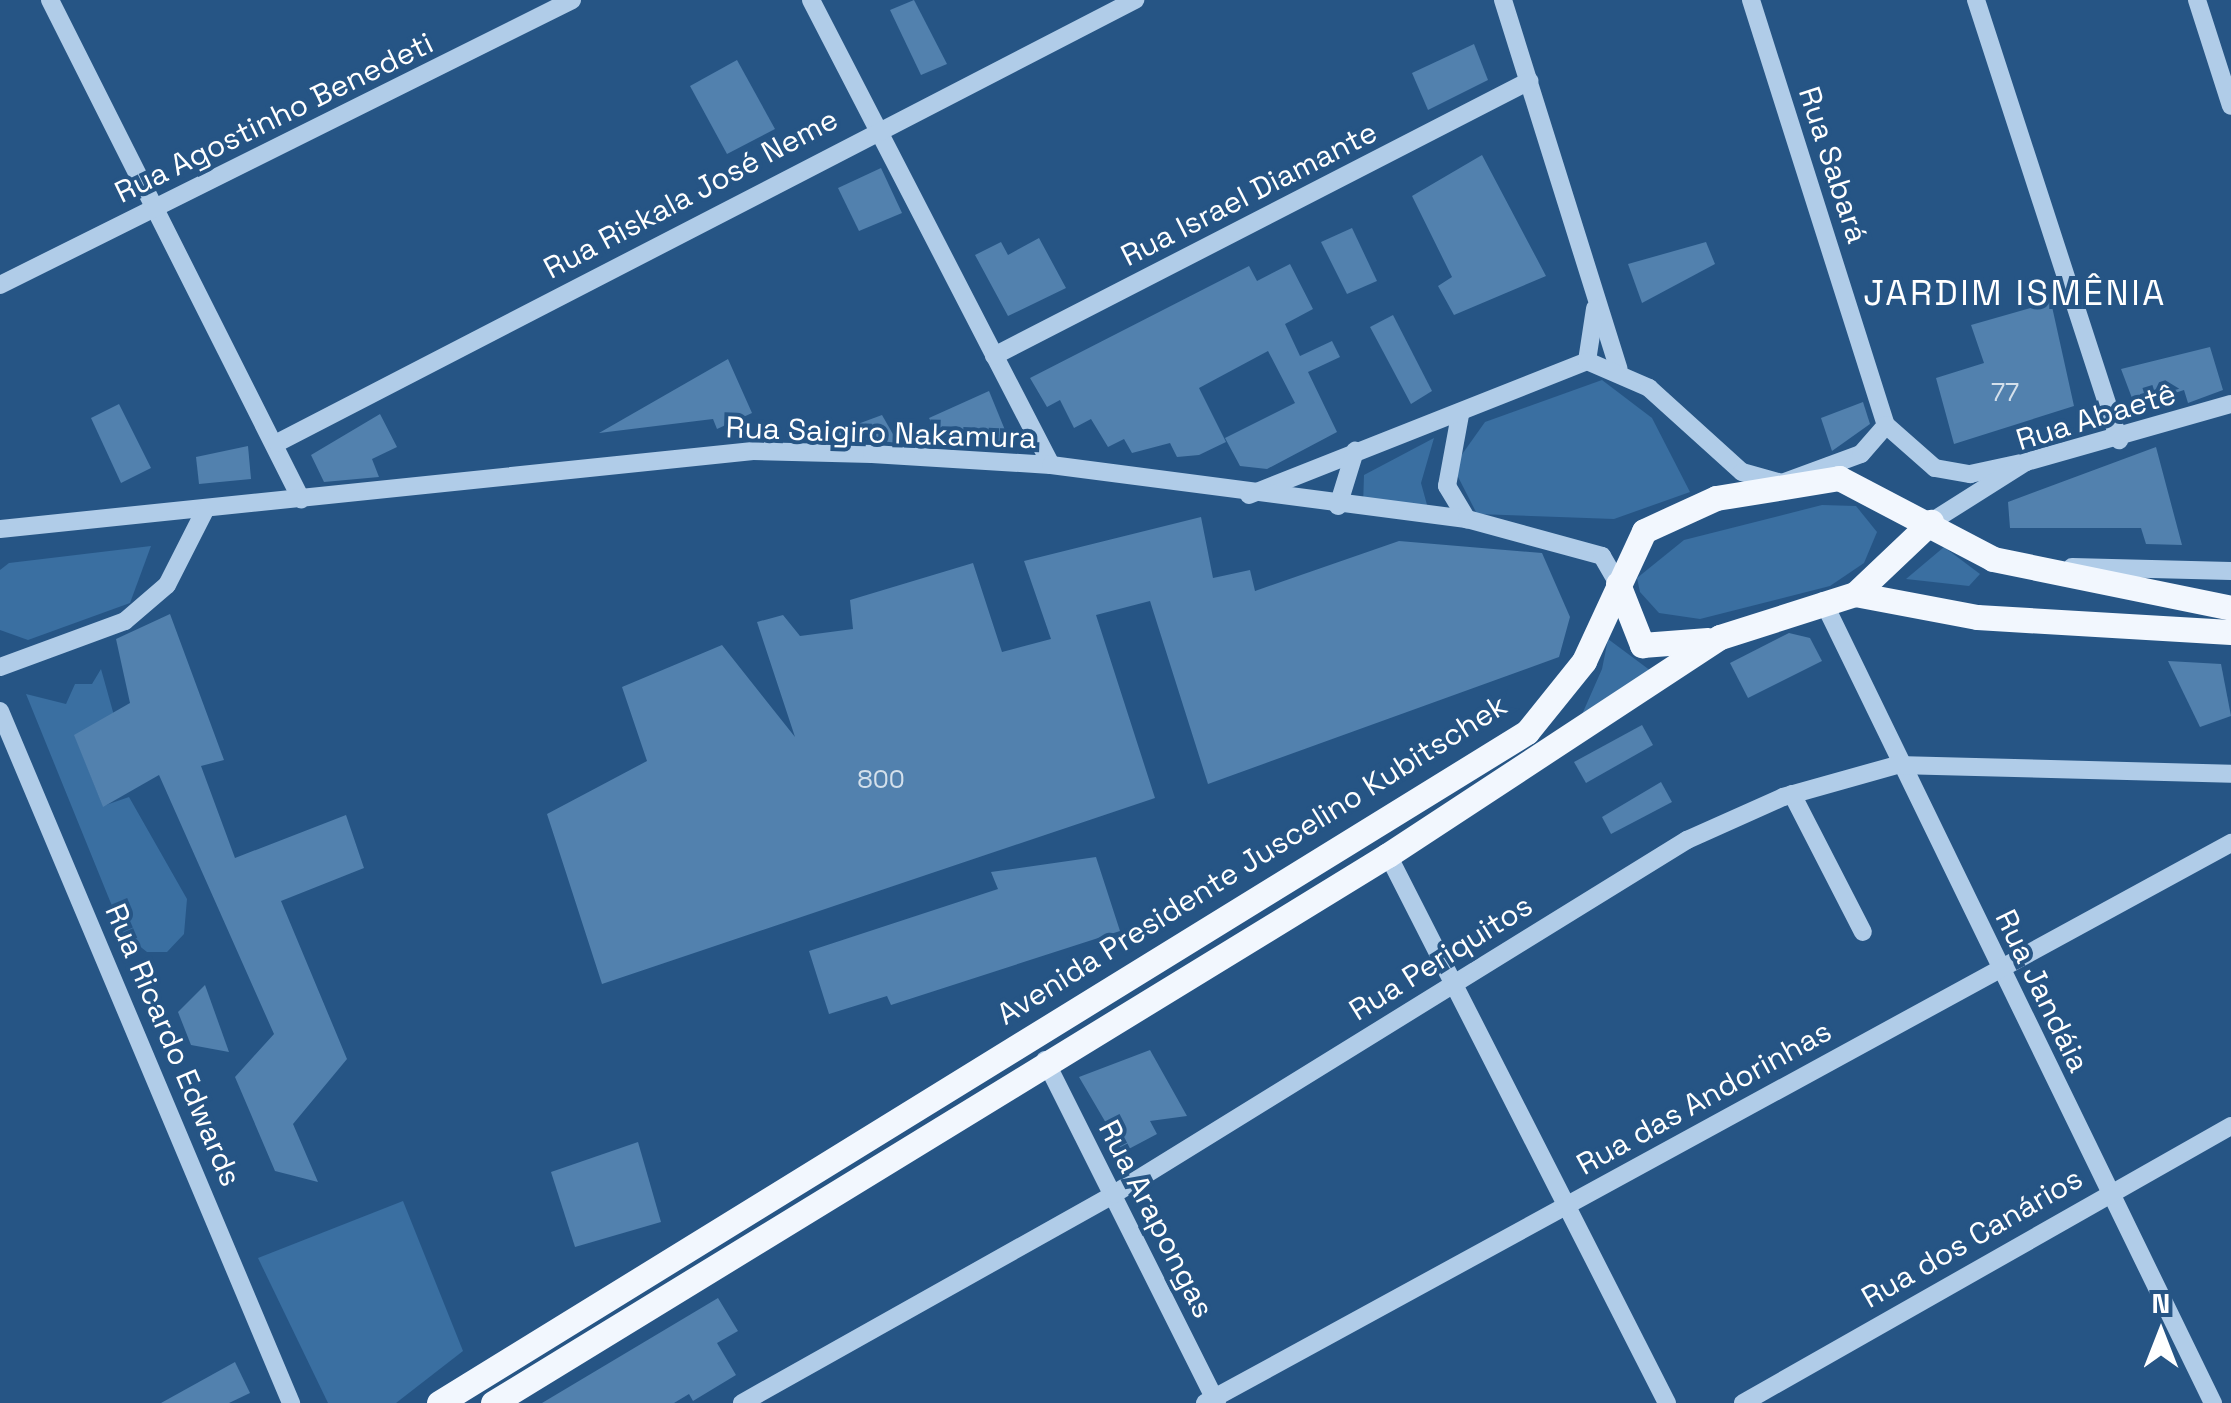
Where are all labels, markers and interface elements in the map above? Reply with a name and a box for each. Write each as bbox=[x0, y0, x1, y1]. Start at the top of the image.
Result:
street label: Rua Agostinho Benedeti bbox=[109, 25, 439, 211]
street label: Rua Sabará bbox=[1791, 82, 1875, 248]
street label: Rua Riskala José Neme bbox=[538, 101, 844, 287]
street label: Rua Israel Diamante bbox=[1115, 114, 1383, 274]
district label: JARDIM ISMÊNIA bbox=[1863, 272, 2167, 314]
street label: Rua Abaetê bbox=[2012, 376, 2180, 458]
house number: 77 bbox=[1991, 377, 2019, 407]
street label: Rua Saigiro Nakamura bbox=[725, 410, 1037, 456]
street label: Avenida Presidente Juscelino Kubitschek bbox=[990, 687, 1514, 1033]
house number: 800 bbox=[857, 764, 905, 794]
street label: Rua Periquitos bbox=[1343, 887, 1539, 1029]
street label: Rua Ricardo Edwards bbox=[97, 898, 249, 1192]
street label: Rua Jandáia bbox=[1987, 904, 2097, 1078]
street label: Rua das Andorinhas bbox=[1570, 1013, 1838, 1183]
street label: Rua Arapongas bbox=[1091, 1114, 1221, 1324]
street label: Rua dos Canários bbox=[1855, 1160, 2089, 1316]
north arrow bbox=[2111, 1283, 2211, 1383]
text: N bbox=[2152, 1285, 2170, 1321]

